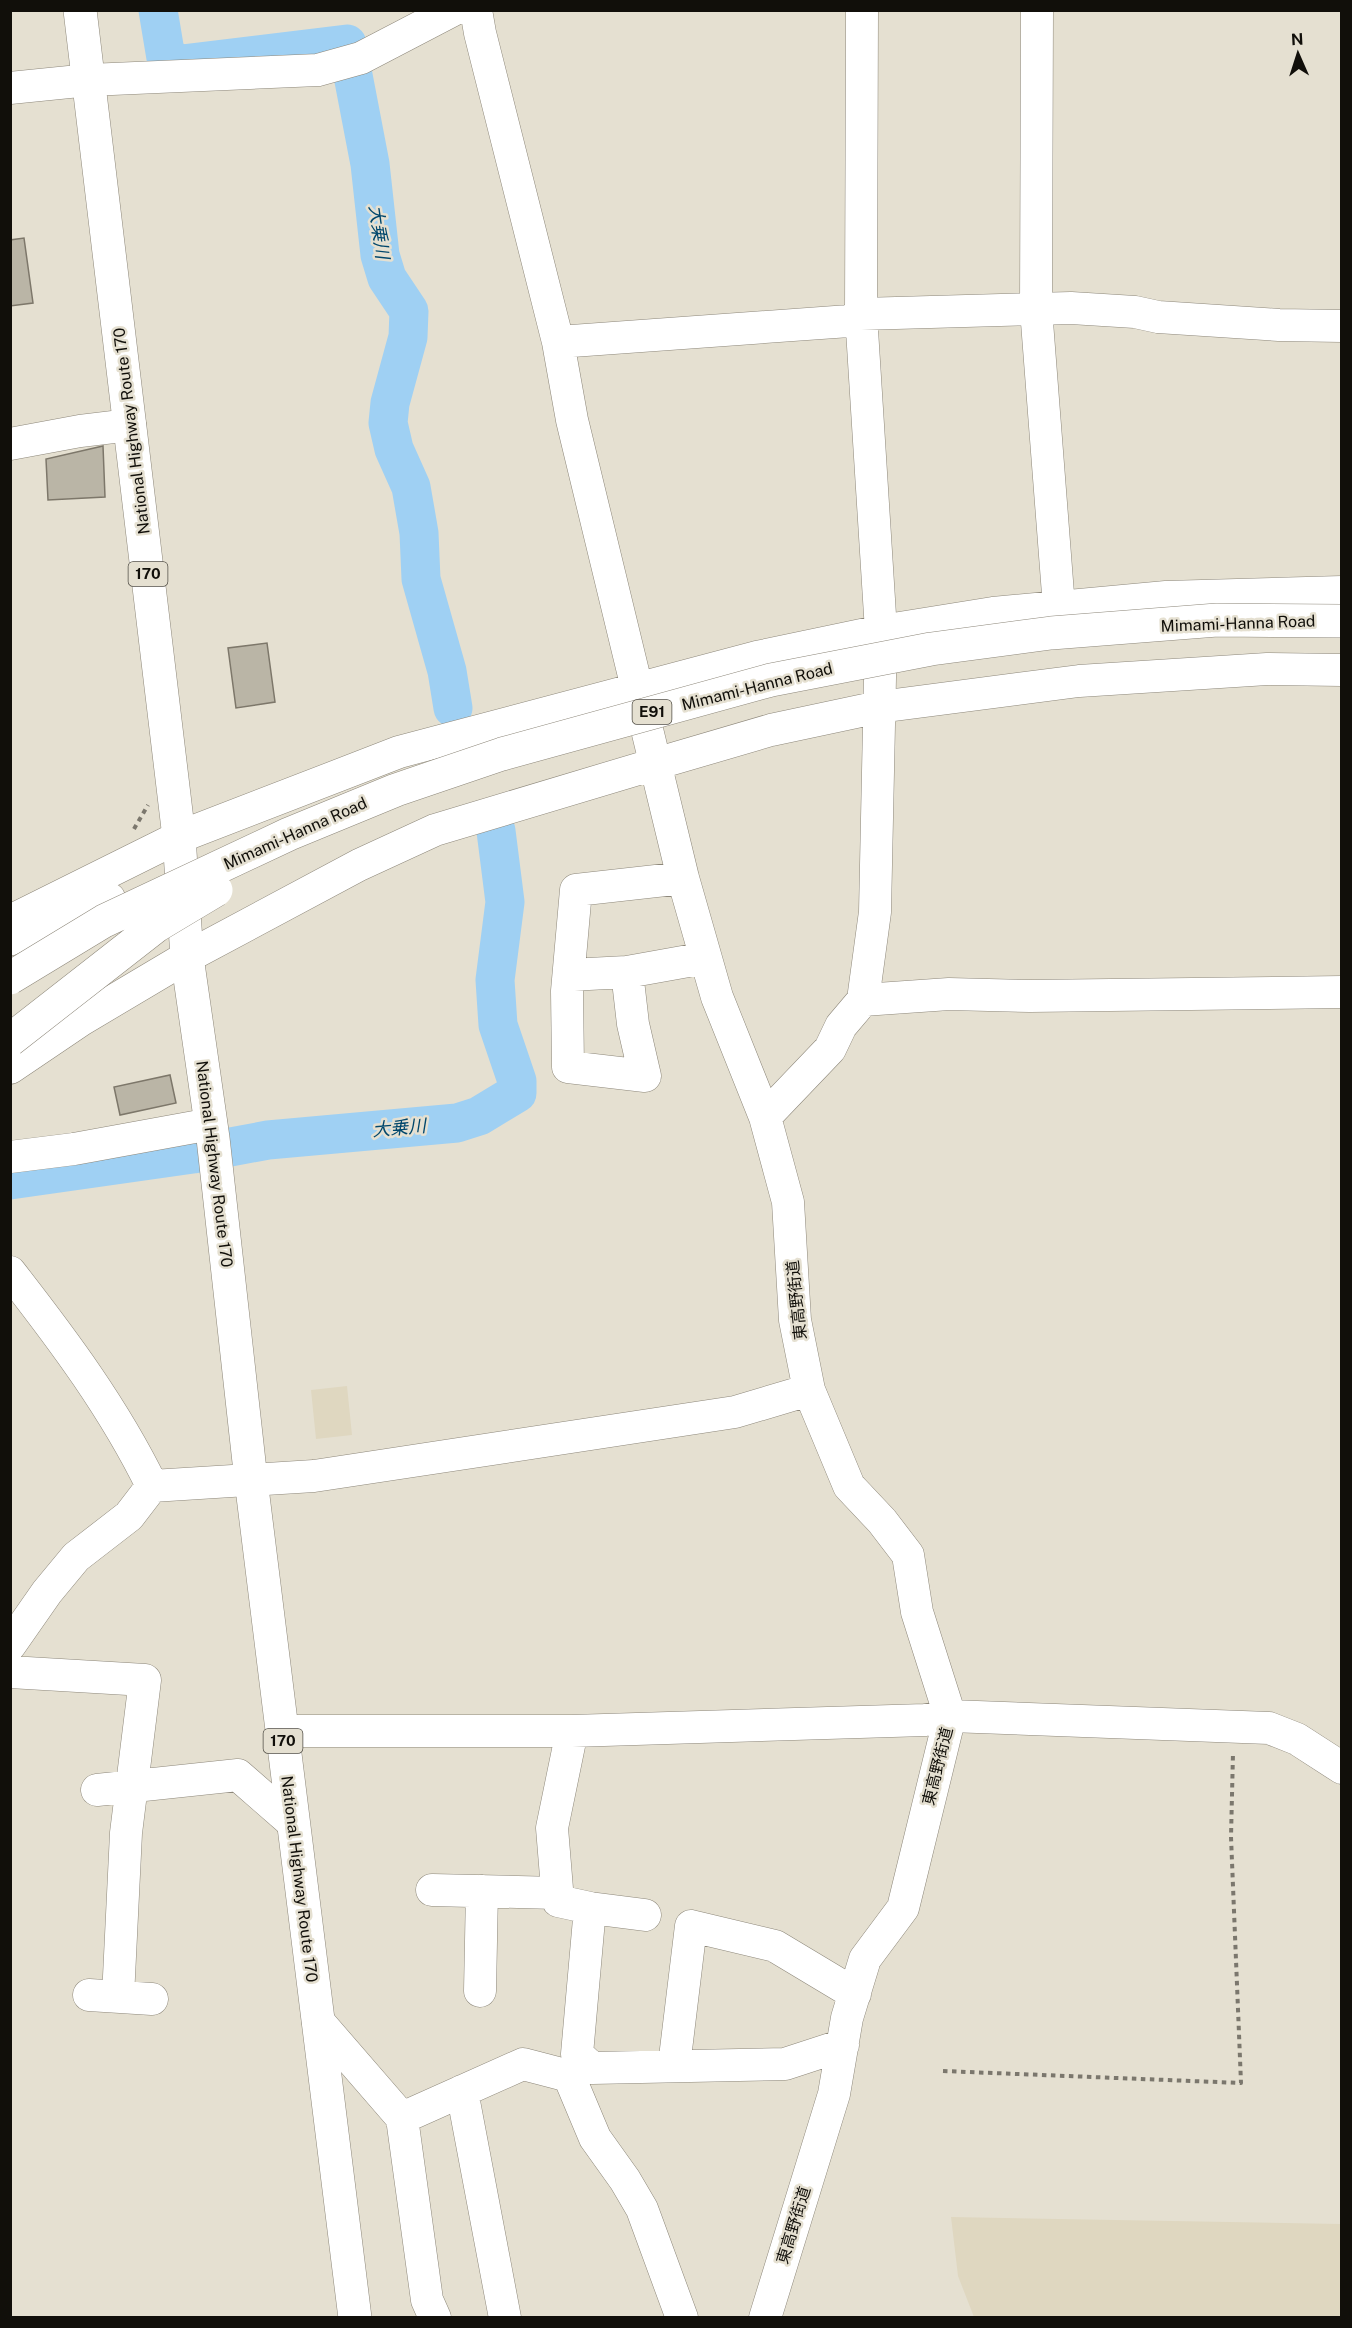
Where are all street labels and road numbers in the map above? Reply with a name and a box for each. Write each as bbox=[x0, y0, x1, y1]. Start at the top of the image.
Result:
street label: National Highway Route 170 bbox=[109, 326, 154, 535]
road number: 170 bbox=[128, 562, 168, 586]
street label: Mimami-Hanna Road bbox=[1160, 611, 1316, 636]
street label: Mimami-Hanna Road bbox=[680, 659, 835, 714]
road number: E91 bbox=[632, 700, 672, 724]
street label: Mimami-Hanna Road bbox=[221, 793, 370, 874]
street label: National Highway Route 170 bbox=[192, 1060, 237, 1269]
street label: 東高野街道 bbox=[783, 1259, 810, 1341]
street label: 東高野街道 bbox=[919, 1725, 956, 1807]
road number: 170 bbox=[264, 1729, 302, 1753]
street label: National Highway Route 170 bbox=[277, 1775, 322, 1984]
street label: 東高野街道 bbox=[773, 2184, 814, 2266]

